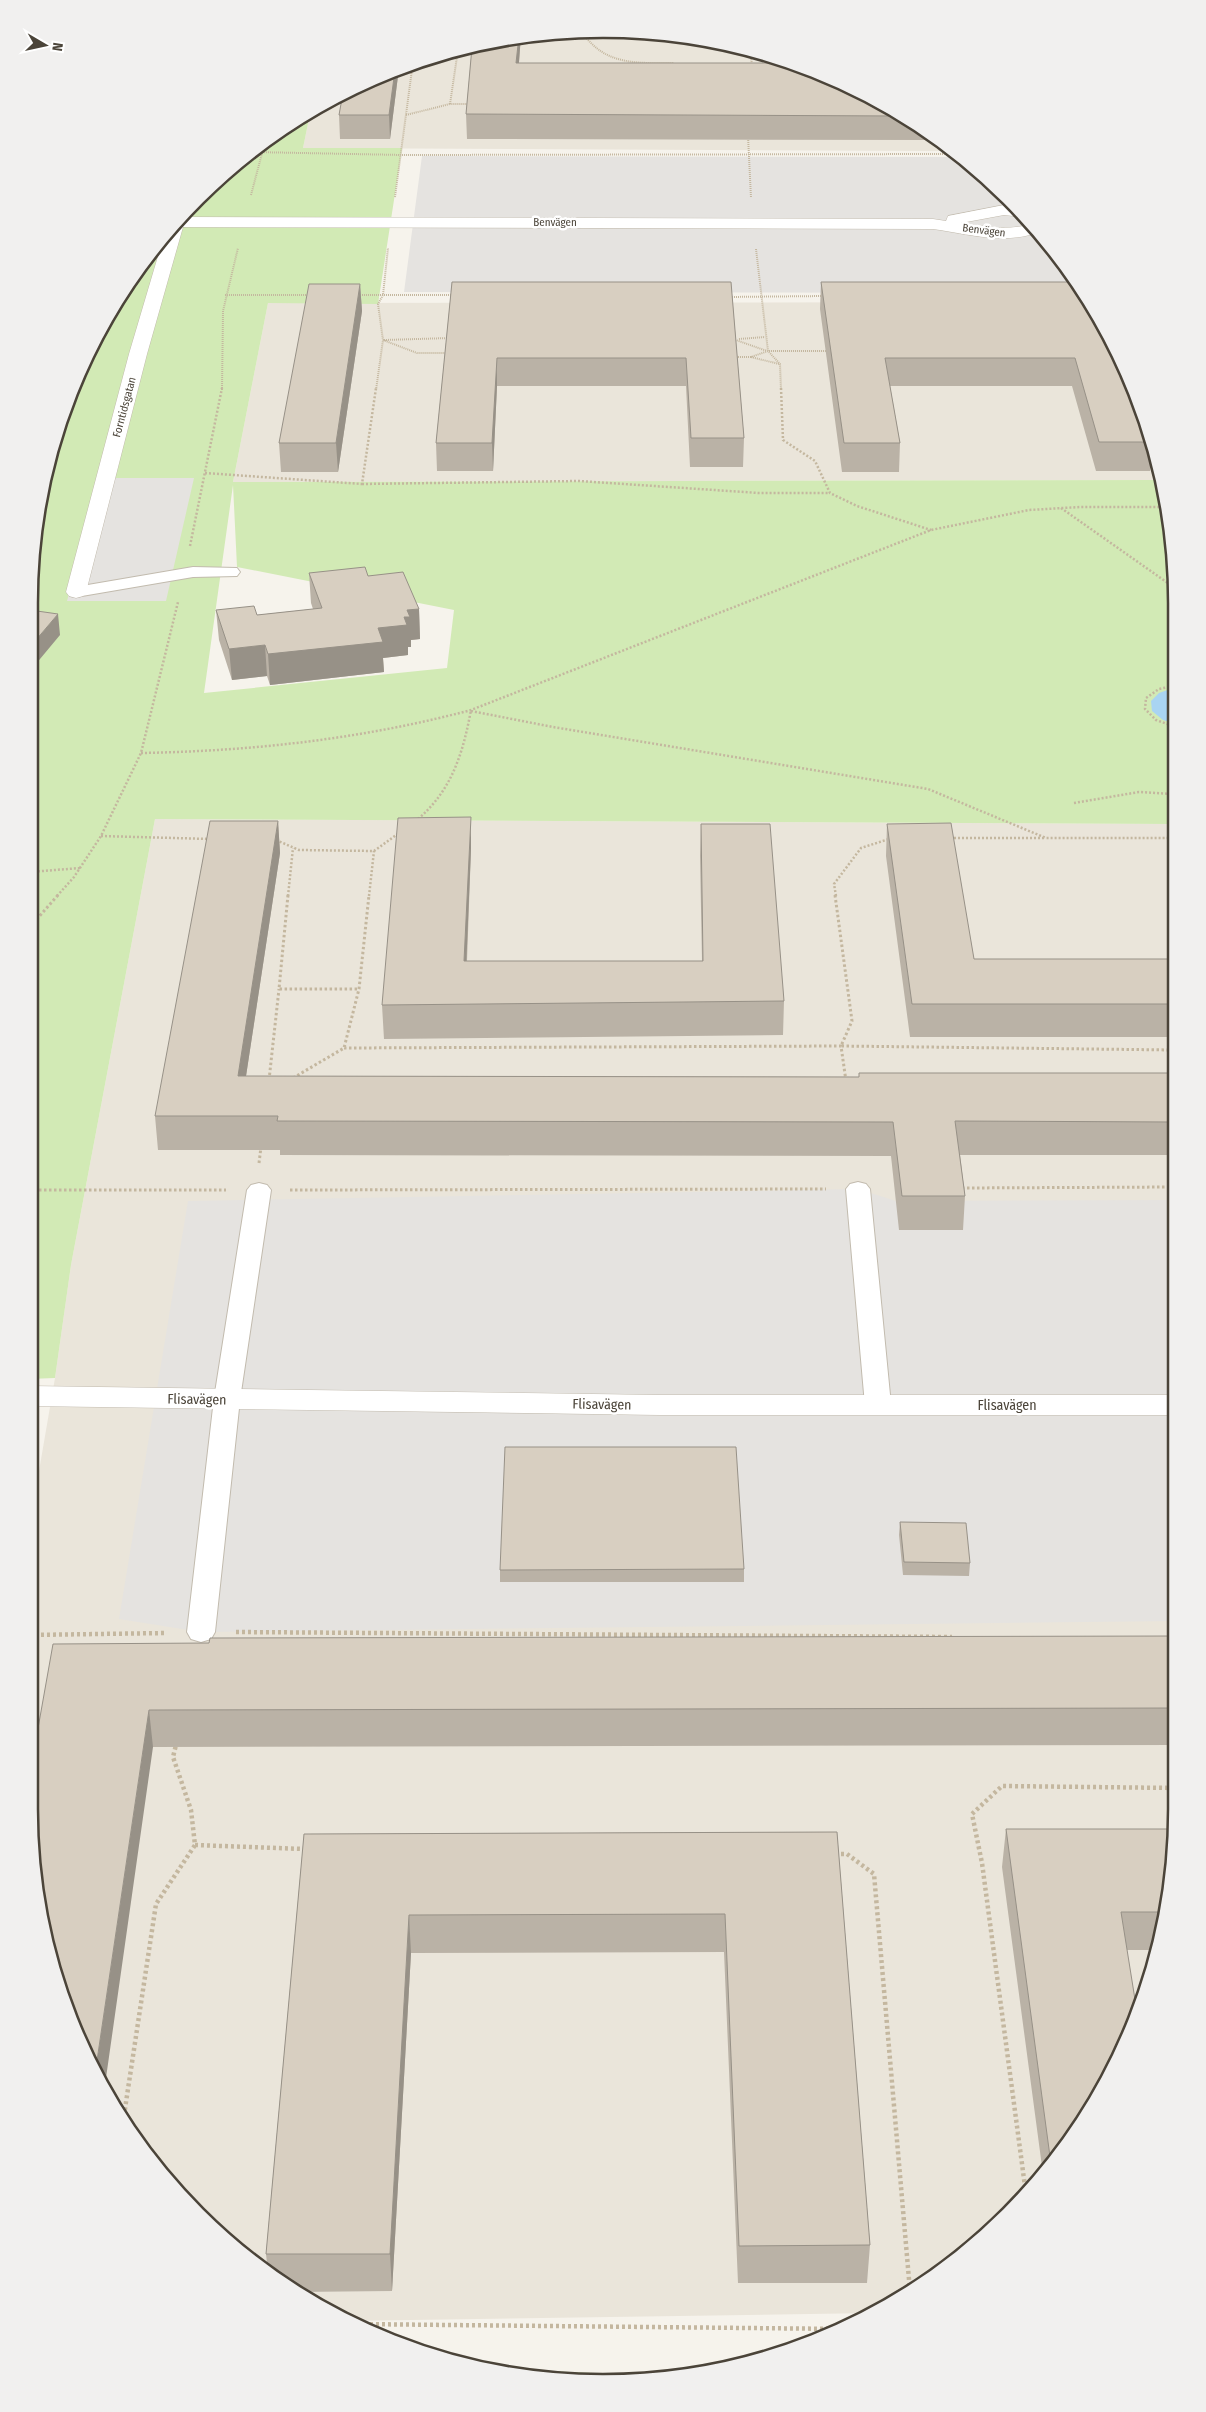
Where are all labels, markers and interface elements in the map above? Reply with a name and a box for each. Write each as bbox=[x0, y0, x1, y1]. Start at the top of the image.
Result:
north arrow bbox=[20, 20, 70, 70]
text: N bbox=[48, 41, 66, 52]
street label: Benvägen bbox=[533, 216, 577, 229]
street label: Benvägen bbox=[962, 221, 1006, 240]
street label: Forntidsgatan bbox=[110, 376, 139, 439]
street label: Flisavägen bbox=[167, 1390, 227, 1409]
street label: Flisavägen bbox=[572, 1395, 632, 1414]
street label: Flisavägen bbox=[977, 1397, 1037, 1414]

